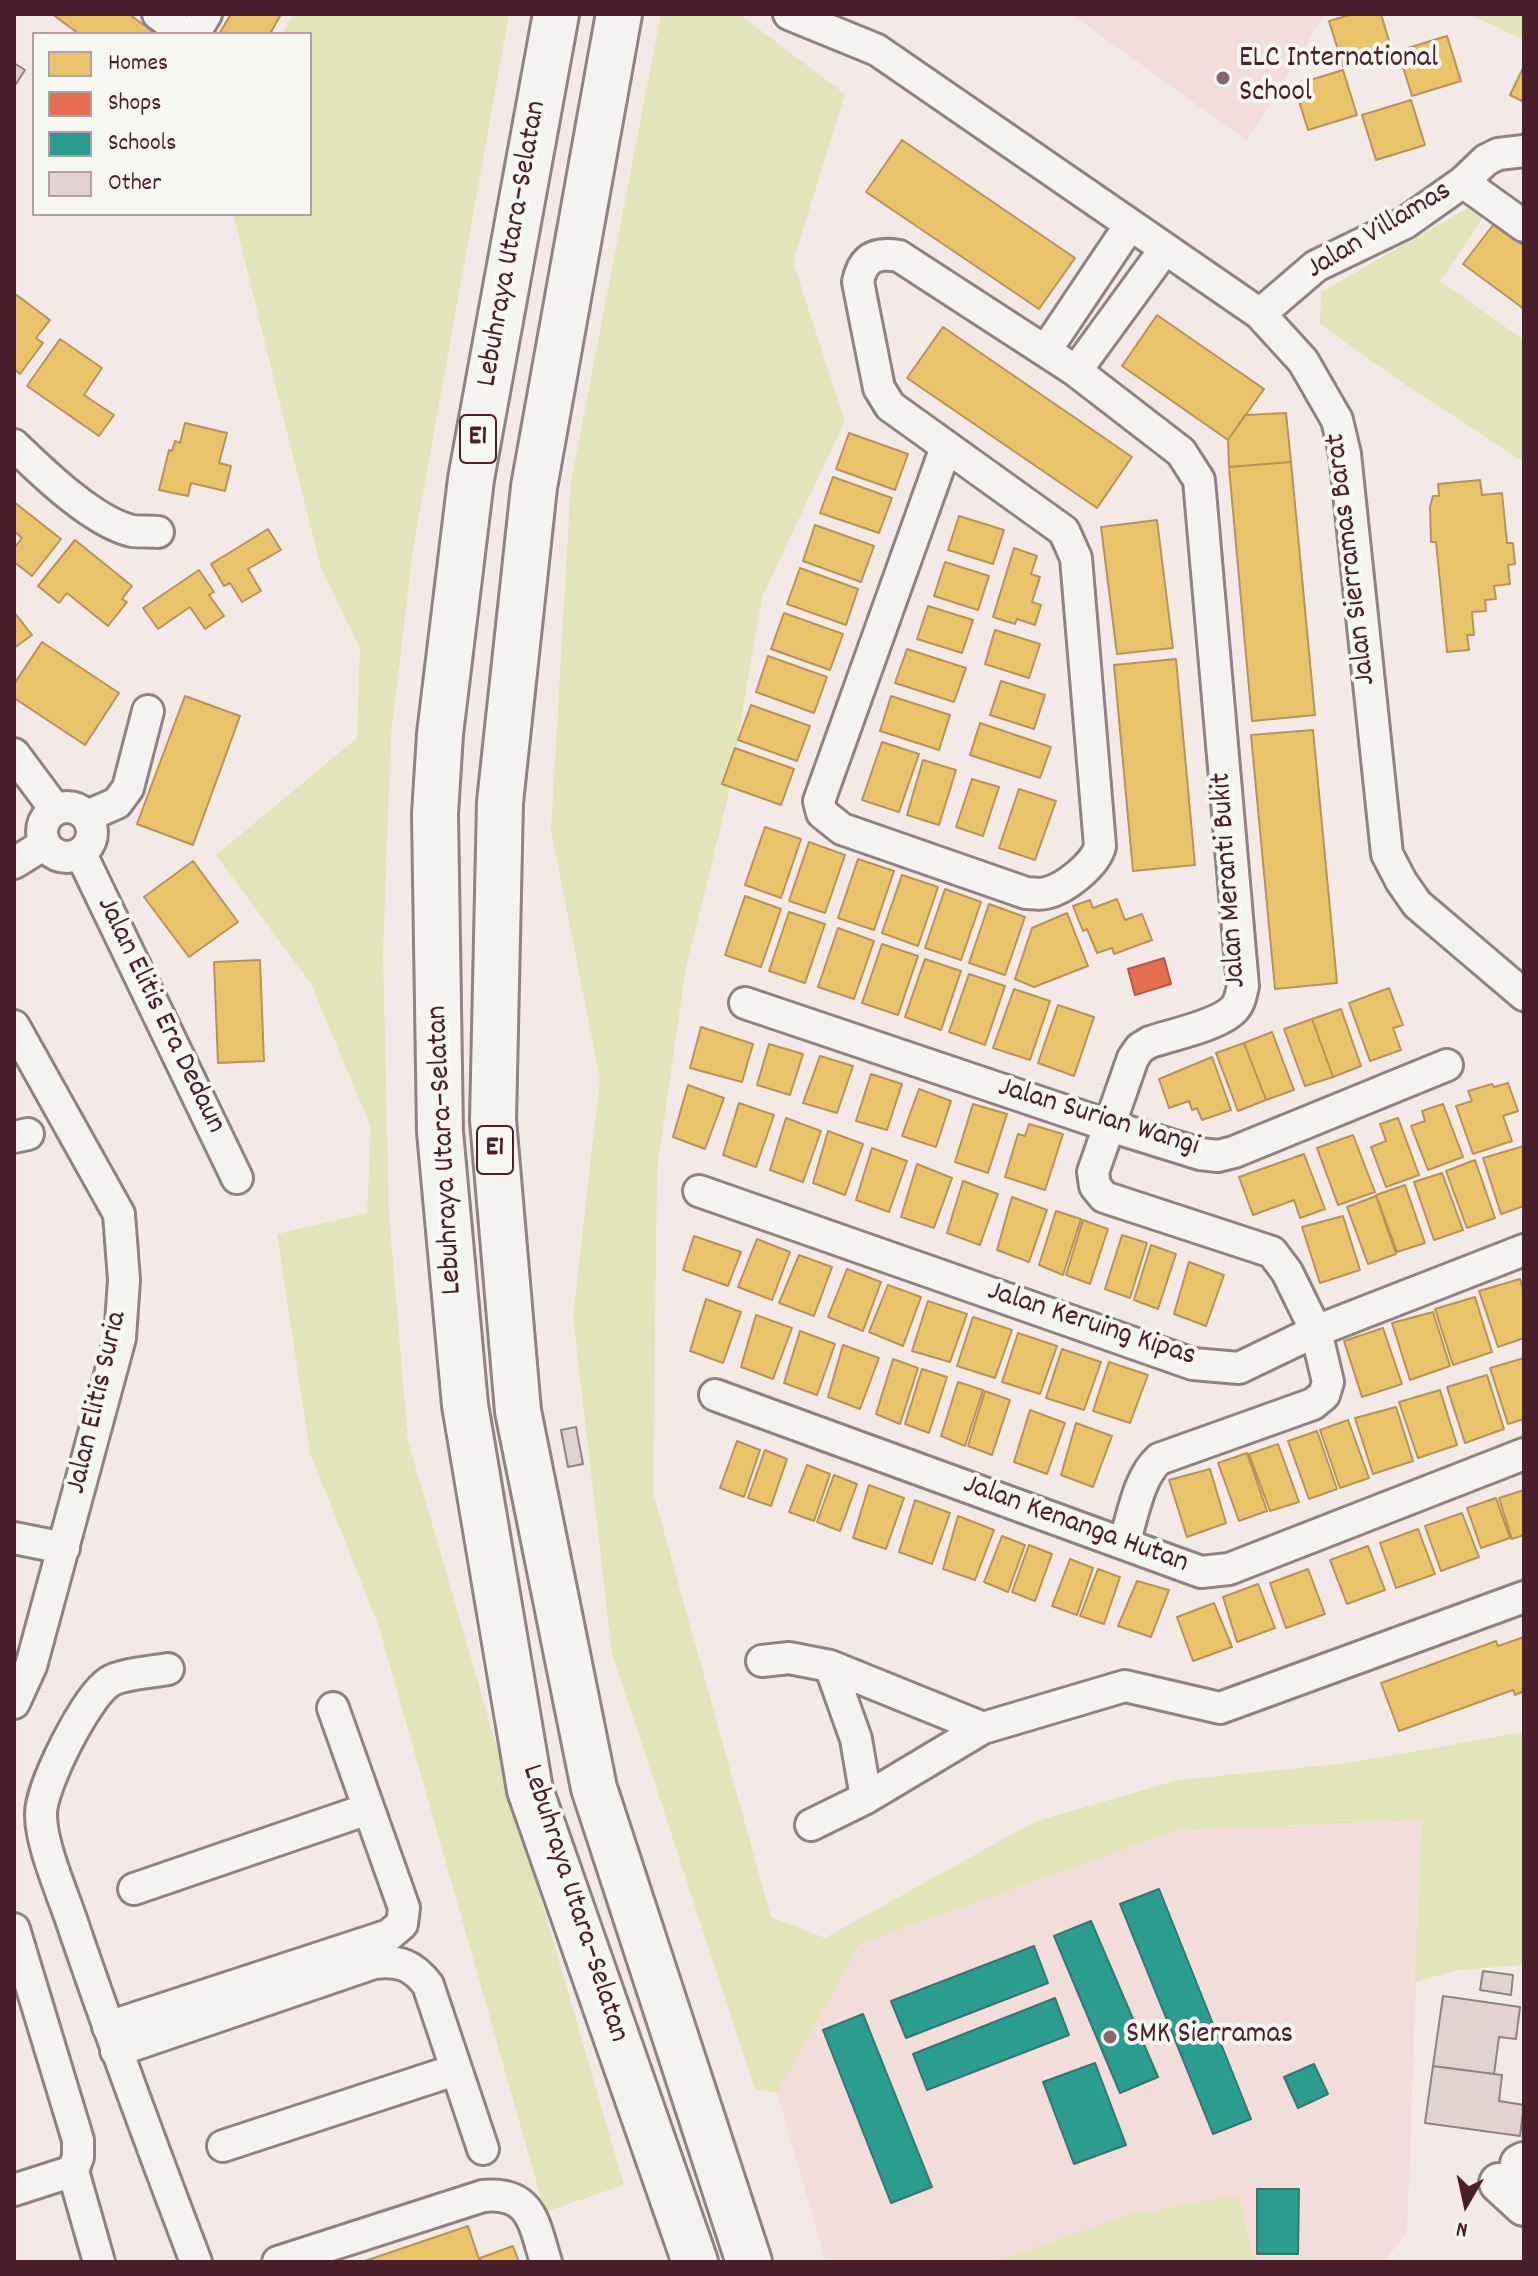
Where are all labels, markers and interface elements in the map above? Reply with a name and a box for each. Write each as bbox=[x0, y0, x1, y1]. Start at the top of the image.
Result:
legend bbox=[32, 32, 312, 216]
place label: ELC International School bbox=[1239, 43, 1438, 114]
text: Homes bbox=[108, 47, 168, 81]
marker: ELC International School bbox=[1214, 69, 1232, 87]
text: Shops bbox=[108, 87, 161, 121]
street label: Lebuhraya Utara–Selatan bbox=[471, 98, 557, 390]
text: Schools bbox=[108, 127, 176, 161]
text: Other bbox=[108, 167, 161, 201]
street label: Jalan Villamas bbox=[1301, 175, 1459, 289]
road number: E1 bbox=[460, 415, 496, 463]
street label: Jalan Sierramas Barat bbox=[1320, 431, 1386, 687]
street label: Jalan Meranti Bukit bbox=[1206, 771, 1256, 989]
street label: Jalan Elitis Era Dedaun bbox=[86, 892, 232, 1140]
street label: Lebuhraya Utara–Selatan bbox=[421, 1004, 473, 1296]
street label: Jalan Surian Wangi bbox=[993, 1071, 1203, 1167]
road number: E1 bbox=[477, 1126, 513, 1174]
street label: Jalan Keruing Kipas bbox=[982, 1275, 1200, 1377]
street label: Jalan Elitis Suria bbox=[61, 1308, 137, 1498]
street label: Jalan Kenanga Hutan bbox=[957, 1469, 1193, 1583]
street label: Lebuhraya Utara–Selatan bbox=[511, 1761, 635, 2047]
place label: SMK Sierramas bbox=[1126, 2019, 1293, 2055]
marker: SMK Sierramas bbox=[1101, 2028, 1119, 2046]
north arrow bbox=[1426, 2164, 1506, 2244]
text: N bbox=[1454, 2212, 1470, 2244]

